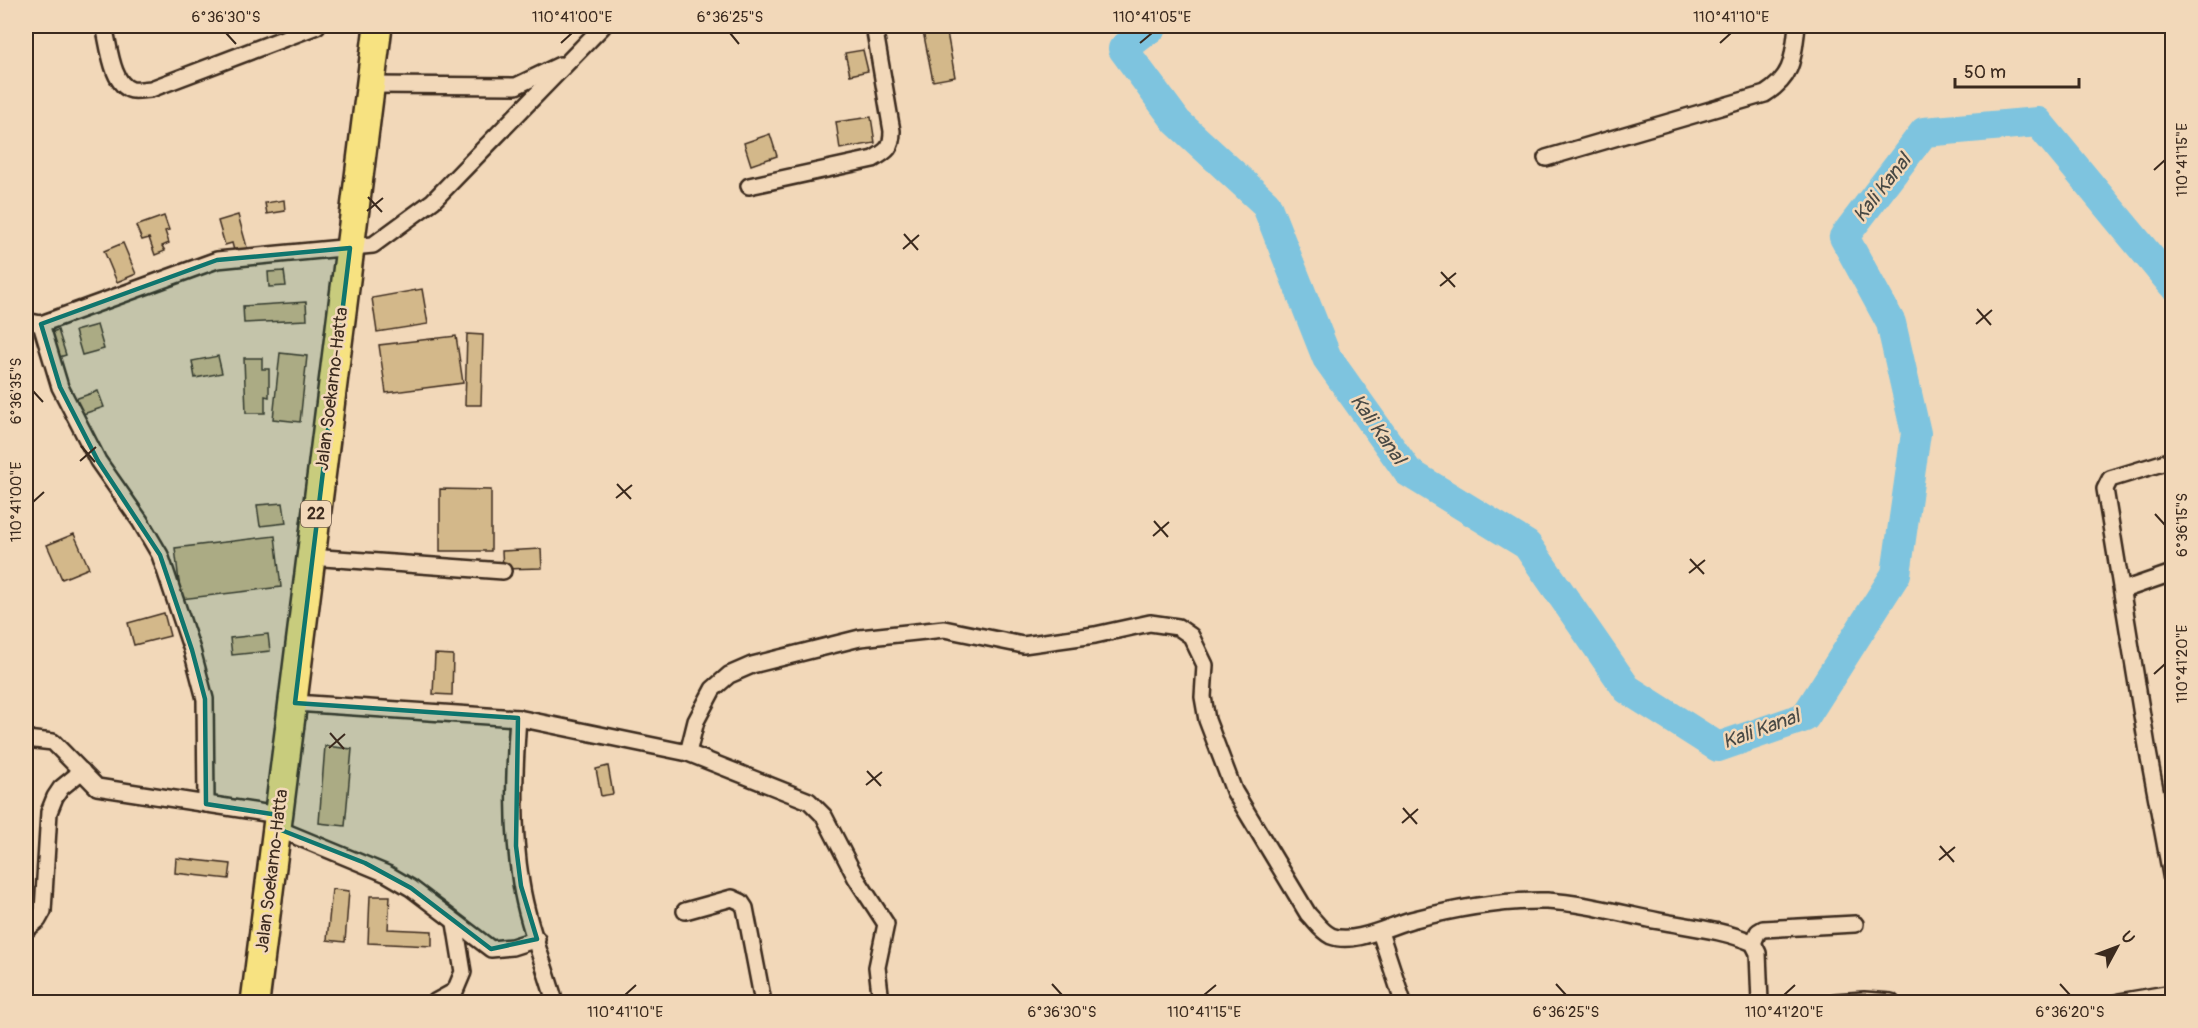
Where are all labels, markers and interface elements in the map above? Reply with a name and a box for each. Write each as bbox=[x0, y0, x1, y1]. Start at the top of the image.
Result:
text: 6°36'30"S bbox=[192, 8, 260, 27]
text: 110°41'00"E bbox=[532, 8, 612, 27]
text: 6°36'25"S bbox=[697, 8, 763, 27]
text: 110°41'05"E bbox=[1113, 8, 1191, 27]
text: 110°41'10"E bbox=[1693, 8, 1769, 27]
scale bar bbox=[1955, 51, 2080, 89]
text: 50 m bbox=[1964, 61, 2006, 84]
text: 110°41'15"E bbox=[2173, 123, 2192, 197]
water label: Kali Kanal bbox=[1847, 147, 1918, 227]
street label: Jalan Soekarno-Hatta bbox=[311, 306, 353, 472]
text: 6°36'35"S bbox=[7, 358, 26, 424]
water label: Kali Kanal bbox=[1345, 389, 1413, 471]
text: 110°41'00"E bbox=[7, 462, 26, 542]
text: 6°36'15"S bbox=[2173, 493, 2192, 557]
road number: 22 bbox=[301, 501, 331, 527]
text: 110°41'20"E bbox=[2173, 625, 2192, 703]
water label: Kali Kanal bbox=[1719, 703, 1805, 754]
street label: Jalan Soekarno-Hatta bbox=[251, 788, 293, 954]
north arrow bbox=[2087, 917, 2147, 977]
text: U bbox=[2117, 927, 2139, 949]
text: 110°41'10"E bbox=[587, 1003, 663, 1022]
text: 6°36'30"S bbox=[1028, 1003, 1096, 1022]
text: 110°41'15"E bbox=[1167, 1003, 1241, 1022]
text: 6°36'25"S bbox=[1533, 1003, 1599, 1022]
text: 110°41'20"E bbox=[1745, 1003, 1823, 1022]
text: 6°36'20"S bbox=[2036, 1003, 2104, 1022]

